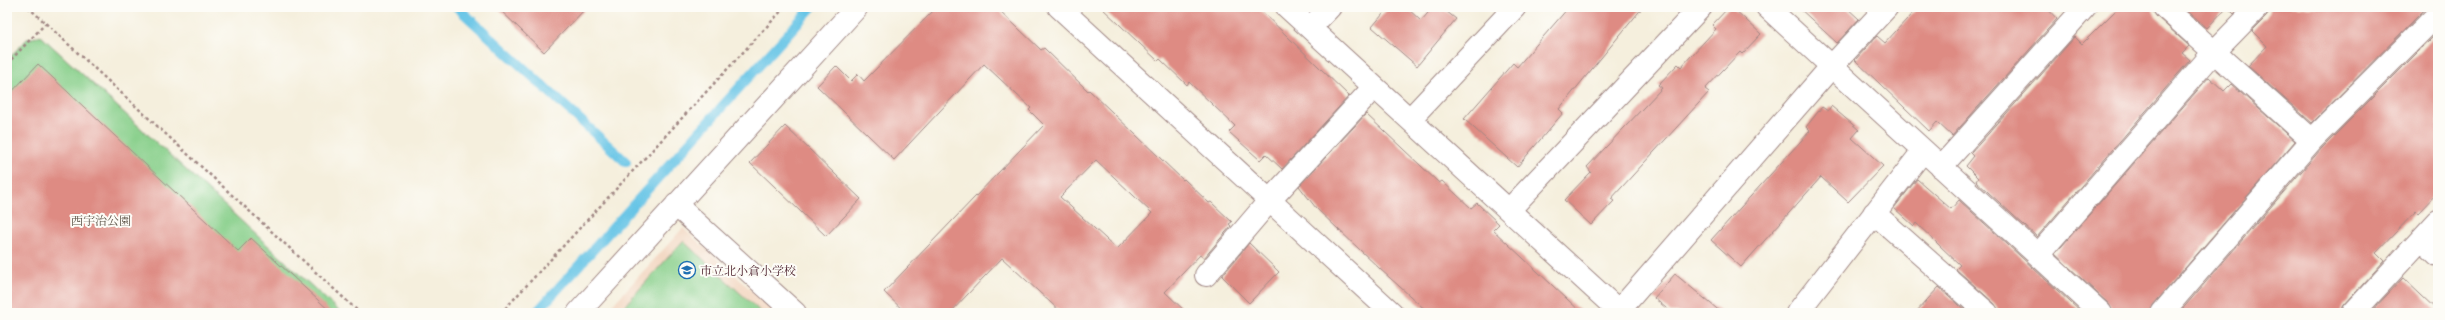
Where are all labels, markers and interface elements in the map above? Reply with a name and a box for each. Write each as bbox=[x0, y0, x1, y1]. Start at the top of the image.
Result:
park label: 西宇治公園 bbox=[71, 212, 131, 229]
school or university icon: 市立北小倉小学校 bbox=[677, 260, 697, 280]
place label: 市立北小倉小学校 bbox=[700, 262, 796, 279]

